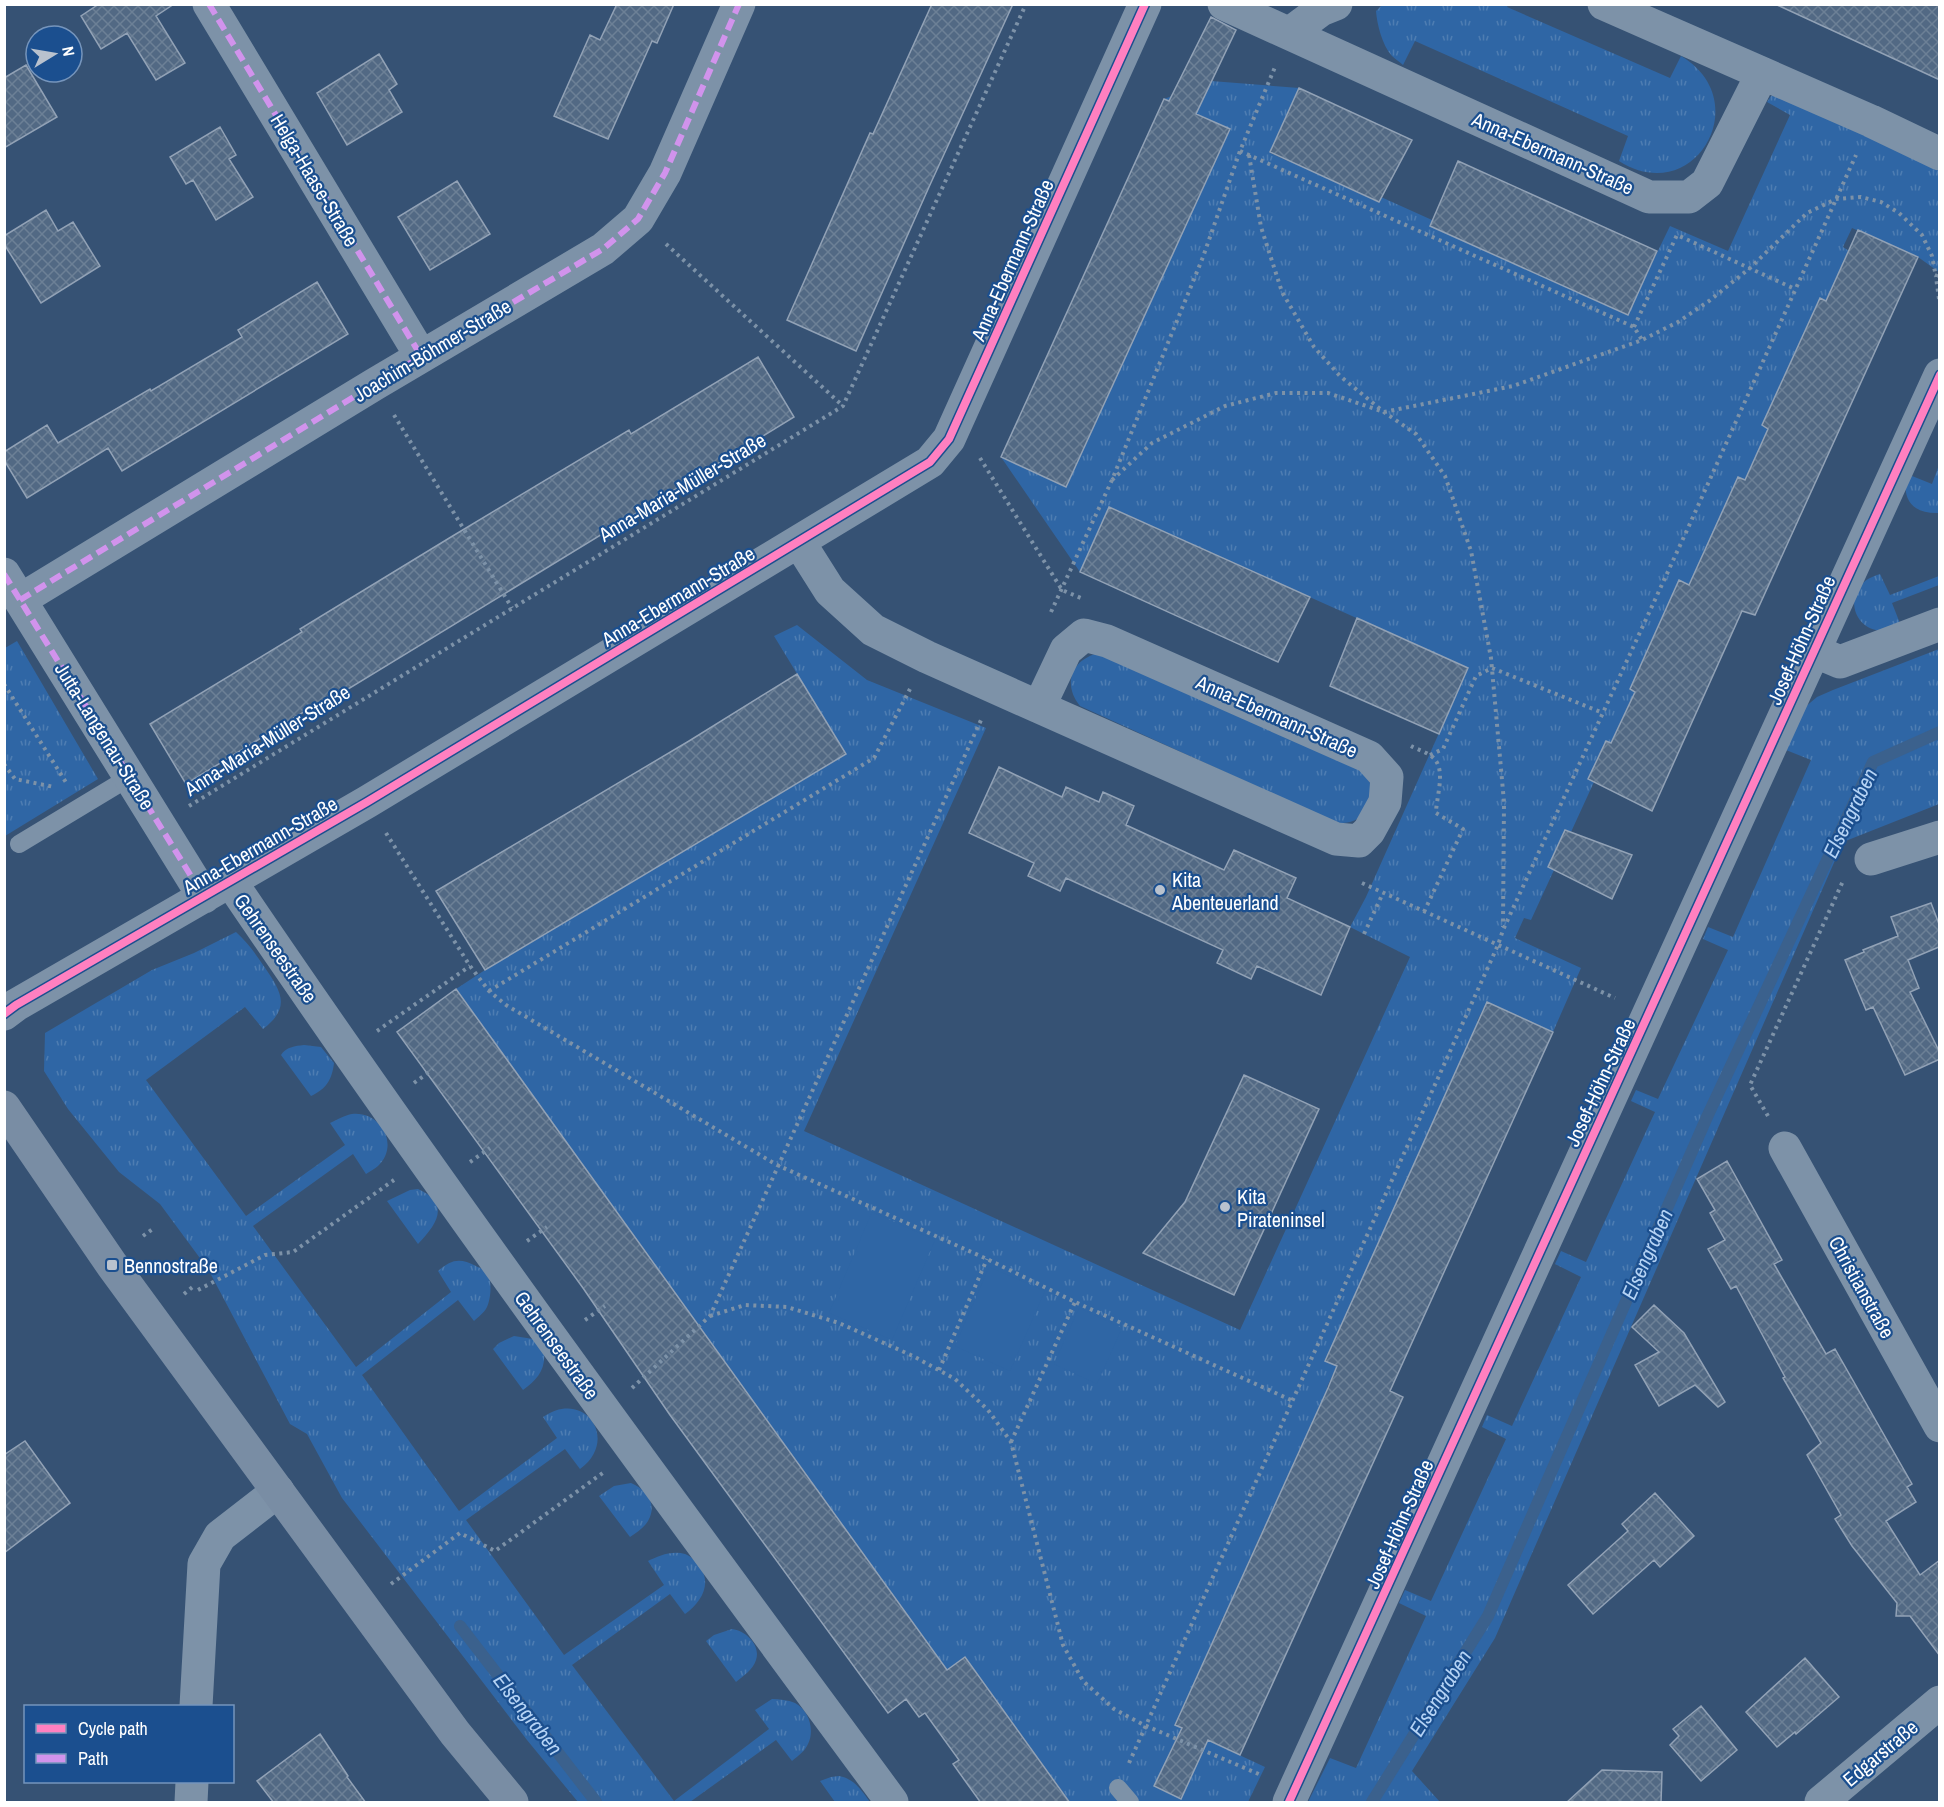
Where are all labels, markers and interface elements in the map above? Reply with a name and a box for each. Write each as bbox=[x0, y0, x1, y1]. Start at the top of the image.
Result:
north arrow bbox=[24, 24, 84, 84]
text: N bbox=[57, 44, 80, 58]
street label: Anna-Ebermann-Straße bbox=[1467, 105, 1638, 201]
street label: Helga-Haase-Straße bbox=[265, 109, 365, 251]
street label: Anna-Ebermann-Straße bbox=[964, 175, 1060, 346]
street label: Joachim-Böhmer-Straße bbox=[348, 292, 516, 408]
street label: Anna-Maria-Müller-Straße bbox=[593, 426, 771, 548]
street label: Anna-Ebermann-Straße bbox=[596, 540, 760, 653]
street label: Josef-Höhn-Straße bbox=[1760, 571, 1842, 709]
street label: Jutta-Langenau-Straße bbox=[49, 657, 161, 815]
street label: Anna-Ebermann-Straße bbox=[1191, 668, 1362, 764]
street label: Anna-Maria-Müller-Straße bbox=[178, 678, 355, 802]
water label: Elsengraben bbox=[1816, 763, 1884, 863]
street label: Anna-Ebermann-Straße bbox=[177, 790, 342, 901]
place label: Kita Abenteuerland bbox=[1171, 866, 1279, 916]
marker: Kita Abenteuerland bbox=[1153, 883, 1167, 897]
street label: Gehrenseestraße bbox=[228, 888, 324, 1008]
street label: Josef-Höhn-Straße bbox=[1558, 1014, 1642, 1150]
place label: Kita Pirateninsel bbox=[1237, 1183, 1325, 1233]
marker: Kita Pirateninsel bbox=[1218, 1200, 1232, 1214]
water label: Elsengraben bbox=[1614, 1204, 1680, 1304]
street label: Christianstraße bbox=[1823, 1231, 1901, 1343]
place label: Bennostraße bbox=[124, 1252, 218, 1279]
marker: Bennostraße bbox=[105, 1258, 119, 1272]
street label: Gehrenseestraße bbox=[509, 1285, 605, 1405]
street label: Josef-Höhn-Straße bbox=[1358, 1455, 1440, 1593]
water label: Elsengraben bbox=[1402, 1644, 1478, 1742]
water label: Elsengraben bbox=[487, 1667, 569, 1761]
legend bbox=[24, 1705, 234, 1783]
street label: Edgarstraße bbox=[1837, 1714, 1923, 1792]
text: Cycle path bbox=[78, 1716, 148, 1741]
text: Path bbox=[78, 1746, 108, 1771]

